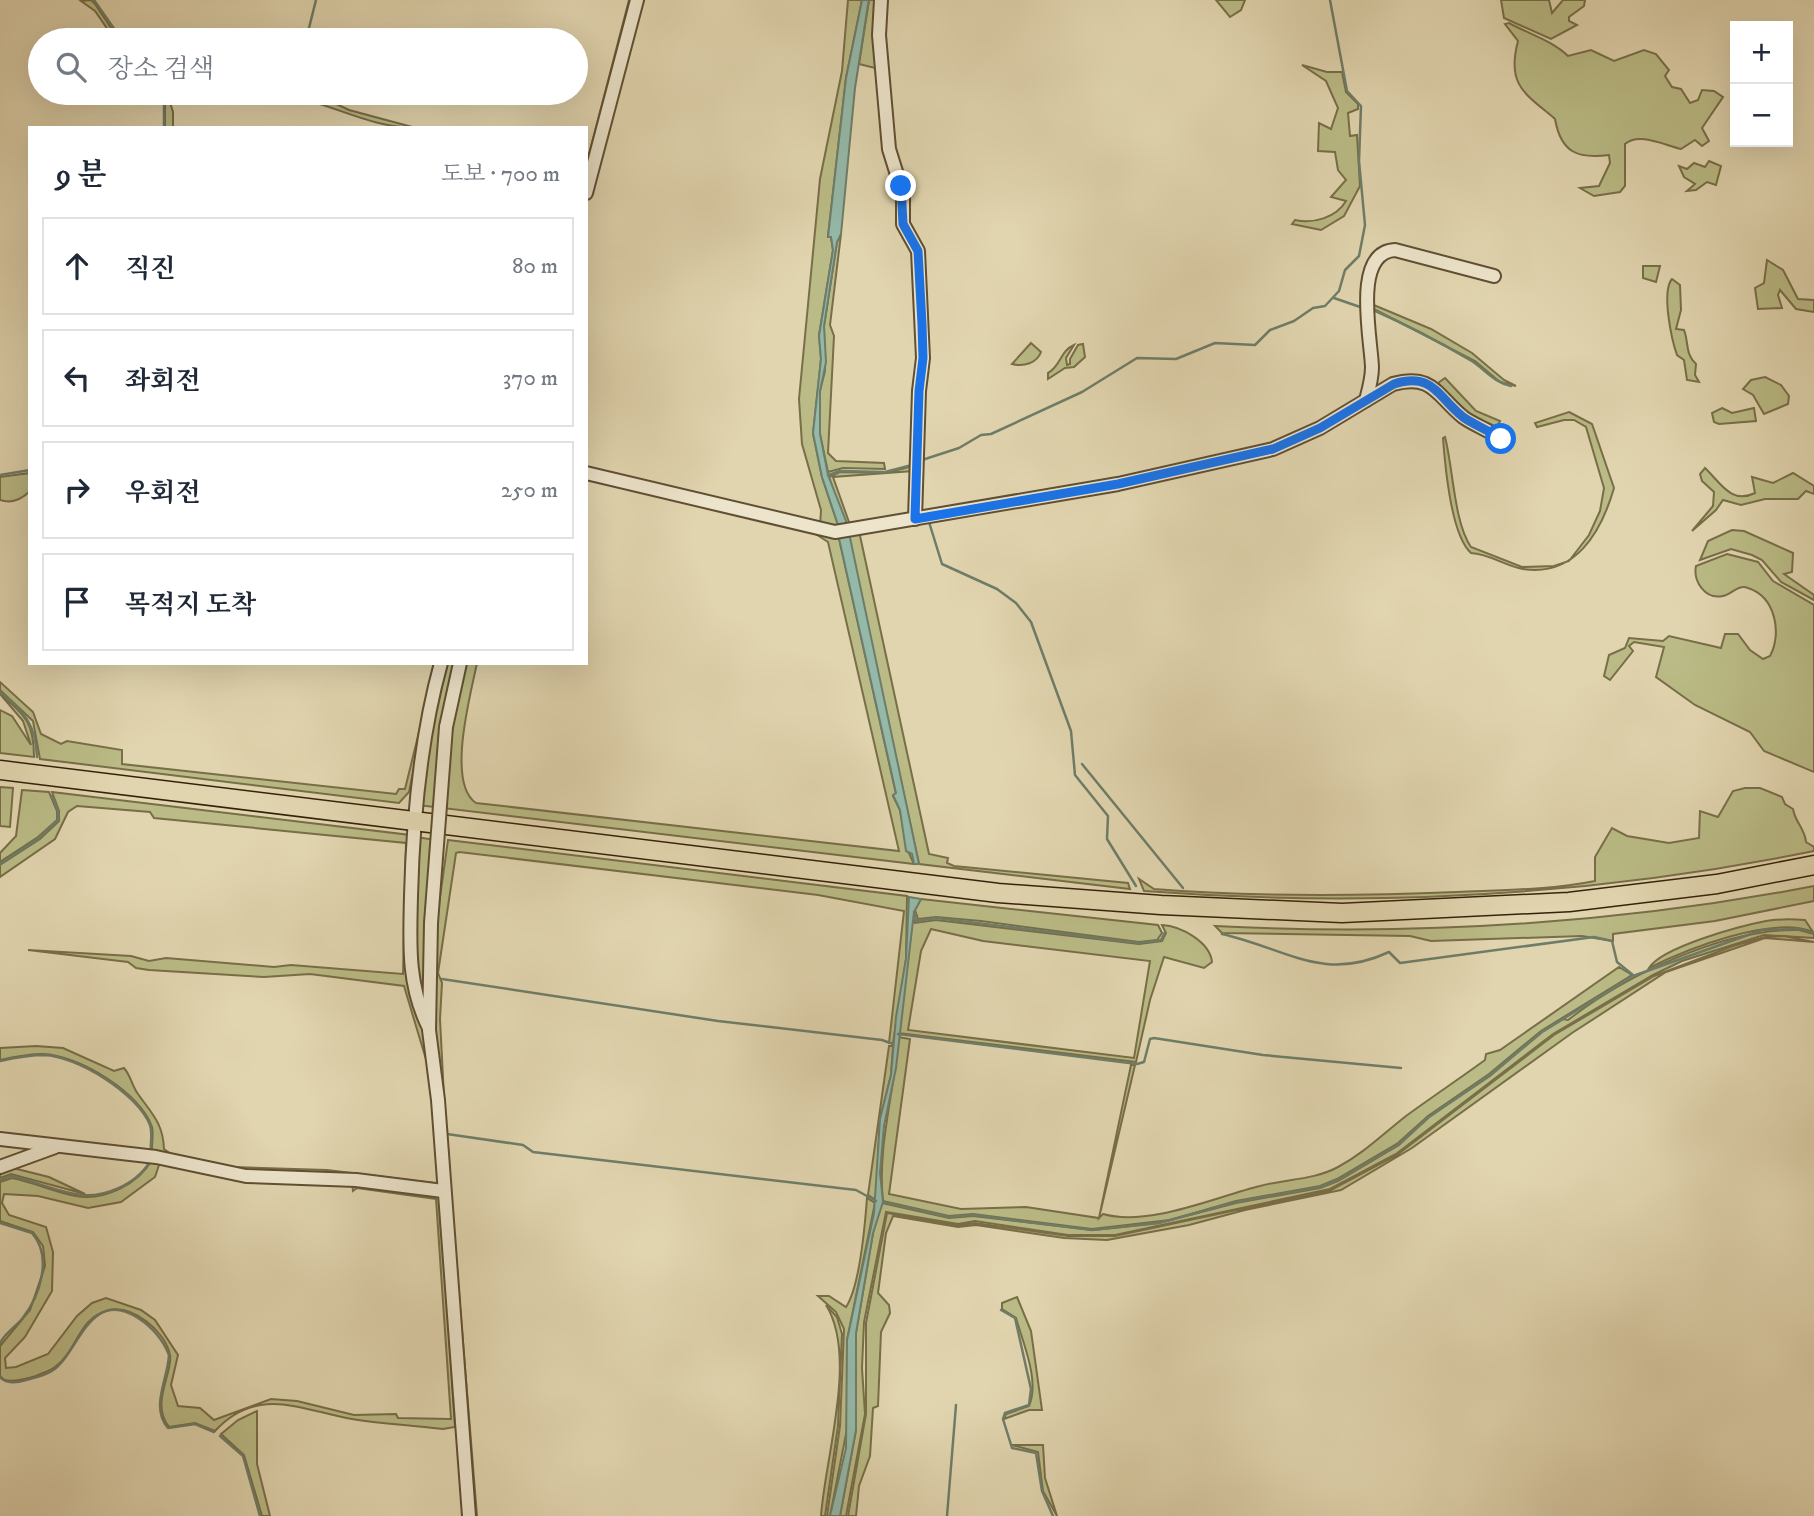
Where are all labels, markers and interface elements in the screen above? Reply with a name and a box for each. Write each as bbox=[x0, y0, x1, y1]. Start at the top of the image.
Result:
map controls bbox=[1730, 21, 1793, 147]
button: + bbox=[1730, 21, 1793, 84]
search box bbox=[28, 28, 588, 105]
icon: search bbox=[52, 48, 90, 86]
text: 장소 검색 bbox=[108, 53, 214, 86]
button: − bbox=[1730, 84, 1793, 147]
text: 9 분 bbox=[56, 157, 106, 194]
text: 도보 · 700 m bbox=[441, 160, 560, 189]
route end bbox=[885, 170, 916, 201]
icon: ahead bbox=[58, 247, 96, 285]
text: 80 m bbox=[512, 252, 558, 281]
text: 직진 bbox=[125, 253, 175, 286]
icon: left bbox=[58, 359, 96, 397]
text: 370 m bbox=[503, 364, 558, 393]
text: 좌회전 bbox=[125, 365, 200, 398]
route start bbox=[1485, 423, 1516, 454]
icon: right bbox=[58, 471, 96, 509]
text: 250 m bbox=[501, 476, 558, 505]
text: 우회전 bbox=[125, 477, 200, 510]
icon: arrive bbox=[58, 583, 96, 621]
text: 목적지 도착 bbox=[125, 589, 256, 622]

